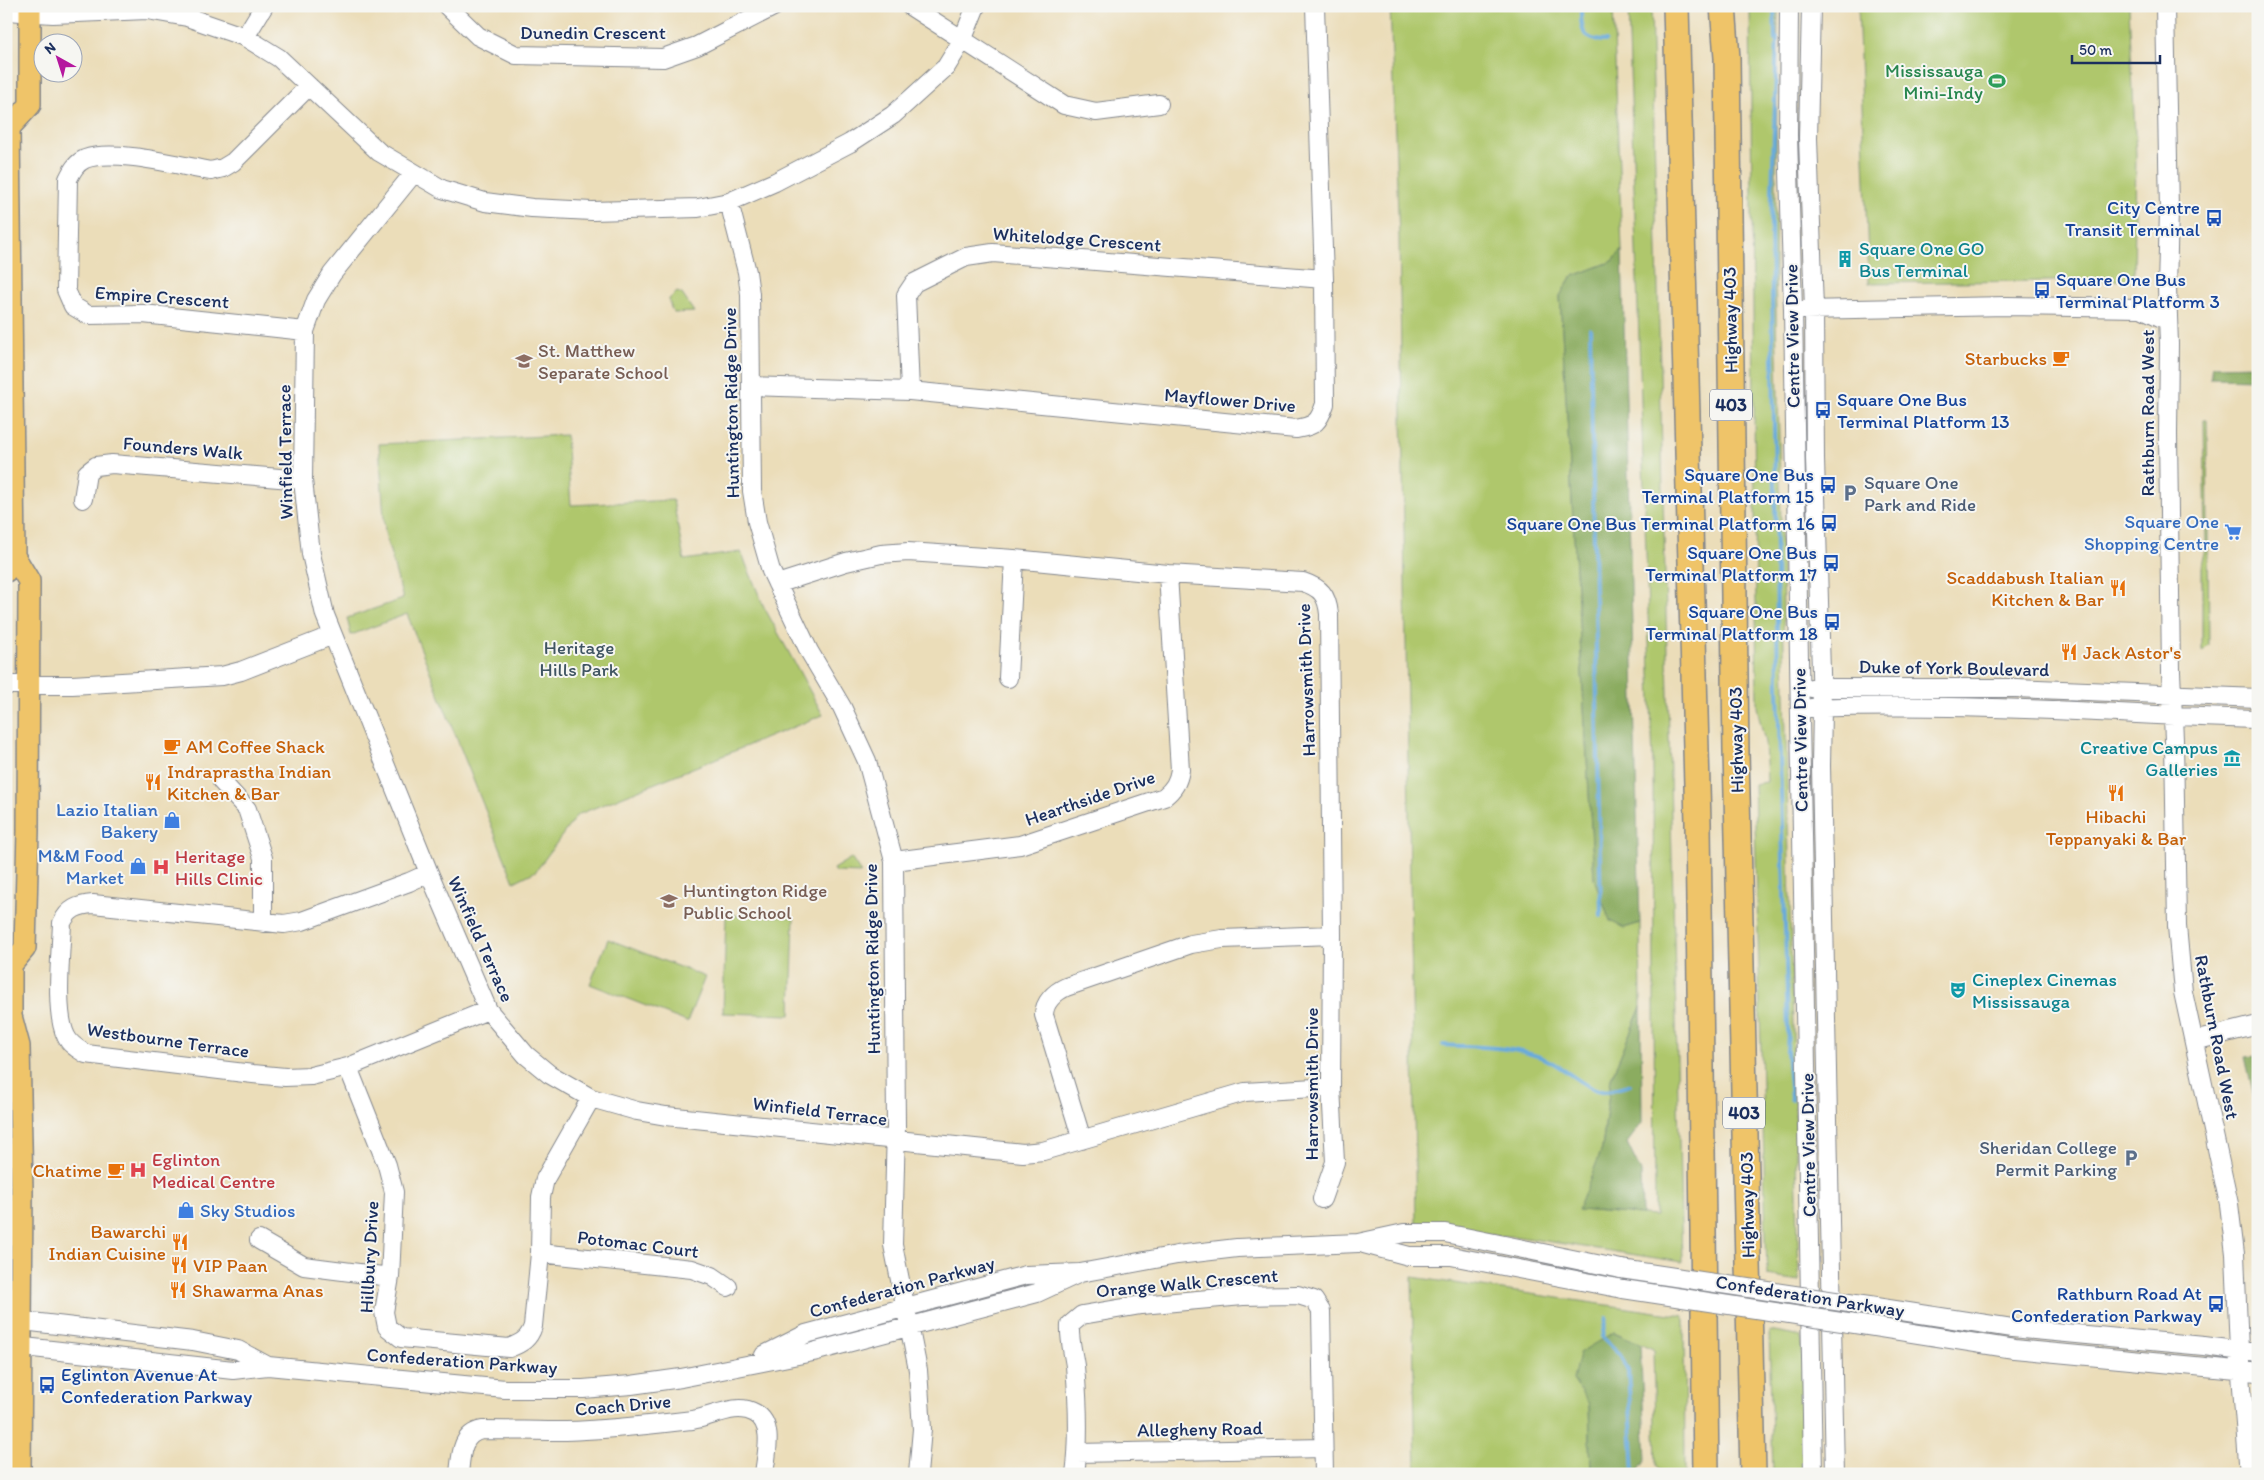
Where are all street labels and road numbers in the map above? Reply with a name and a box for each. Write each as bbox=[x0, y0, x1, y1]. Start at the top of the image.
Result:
street label: Dunedin Crescent bbox=[520, 21, 666, 44]
street label: Whitelodge Crescent bbox=[992, 222, 1162, 256]
street label: Centre View Drive bbox=[1779, 264, 1805, 408]
street label: Highway 403 bbox=[1718, 267, 1742, 373]
street label: Empire Crescent bbox=[94, 281, 230, 313]
street label: Huntington Ridge Drive bbox=[718, 307, 744, 499]
street label: Rathburn Road West bbox=[2136, 330, 2159, 496]
street label: Mayflower Drive bbox=[1163, 383, 1297, 417]
street label: Winfield Terrace bbox=[272, 384, 298, 520]
road number: 403 bbox=[1710, 390, 1752, 420]
street label: Founders Walk bbox=[122, 431, 244, 465]
street label: Harrowsmith Drive bbox=[1292, 603, 1320, 757]
street label: Duke of York Boulevard bbox=[1858, 655, 2050, 681]
street label: Centre View Drive bbox=[1787, 668, 1813, 812]
street label: Highway 403 bbox=[1724, 687, 1748, 793]
street label: Hearthside Drive bbox=[1022, 765, 1158, 831]
street label: Huntington Ridge Drive bbox=[859, 863, 885, 1055]
street label: Winfield Terrace bbox=[443, 873, 519, 1005]
street label: Rathburn Road West bbox=[2190, 953, 2244, 1121]
street label: Harrowsmith Drive bbox=[1300, 1008, 1323, 1161]
street label: Westbourne Terrace bbox=[85, 1017, 251, 1063]
street label: Centre View Drive bbox=[1795, 1073, 1821, 1217]
street label: Winfield Terrace bbox=[751, 1091, 889, 1131]
road number: 403 bbox=[1723, 1098, 1765, 1128]
street label: Highway 403 bbox=[1735, 1152, 1759, 1258]
street label: Hillbury Drive bbox=[355, 1200, 383, 1314]
street label: Potomac Court bbox=[576, 1225, 700, 1263]
street label: Confederation Parkway bbox=[807, 1251, 997, 1323]
street label: Orange Walk Crescent bbox=[1095, 1264, 1279, 1302]
street label: Confederation Parkway bbox=[1714, 1270, 1906, 1322]
street label: Confederation Parkway bbox=[366, 1343, 558, 1379]
street label: Coach Drive bbox=[574, 1389, 672, 1421]
street label: Allegheny Road bbox=[1137, 1416, 1264, 1442]

